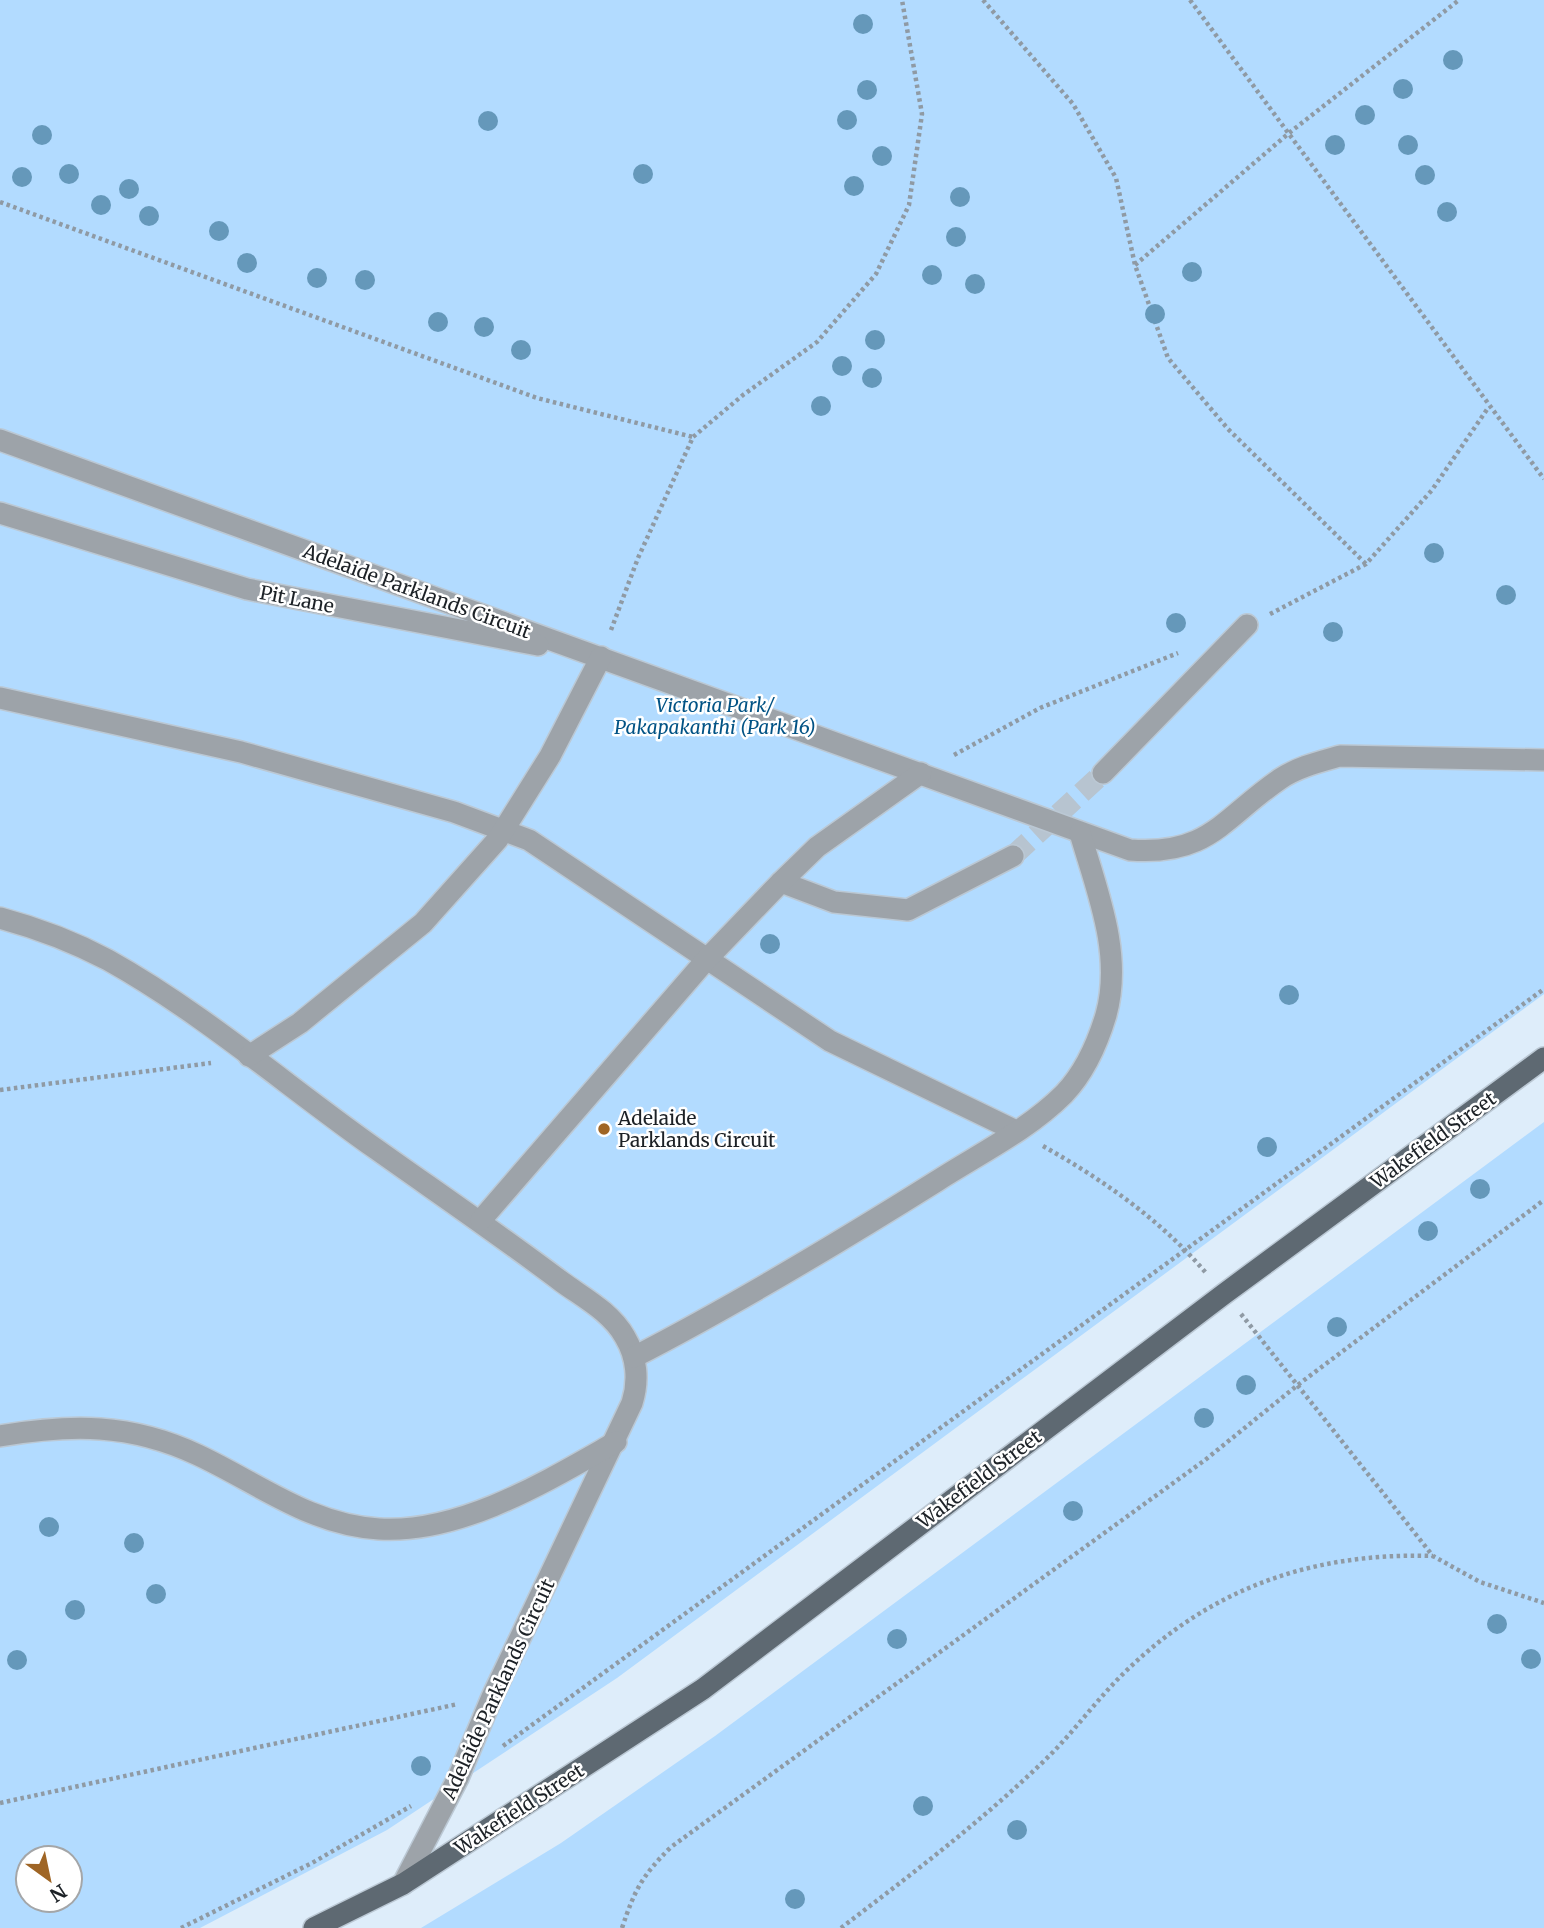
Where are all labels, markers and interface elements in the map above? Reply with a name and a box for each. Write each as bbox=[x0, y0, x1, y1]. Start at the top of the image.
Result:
street label: Adelaide Parklands Circuit bbox=[299, 538, 535, 644]
street label: Pit Lane bbox=[258, 580, 336, 618]
park label: Victoria Park/ Pakapakanthi (Park 16) bbox=[614, 693, 816, 739]
street label: Wakefield Street bbox=[1365, 1086, 1501, 1194]
place label: Adelaide Parklands Circuit bbox=[617, 1106, 776, 1152]
marker: Adelaide Parklands Circuit bbox=[596, 1121, 612, 1137]
street label: Wakefield Street bbox=[911, 1424, 1046, 1534]
street label: Adelaide Parklands Circuit bbox=[436, 1574, 560, 1804]
street label: Wakefield Street bbox=[449, 1758, 589, 1860]
north arrow bbox=[14, 1844, 84, 1914]
text: N bbox=[45, 1879, 71, 1907]

